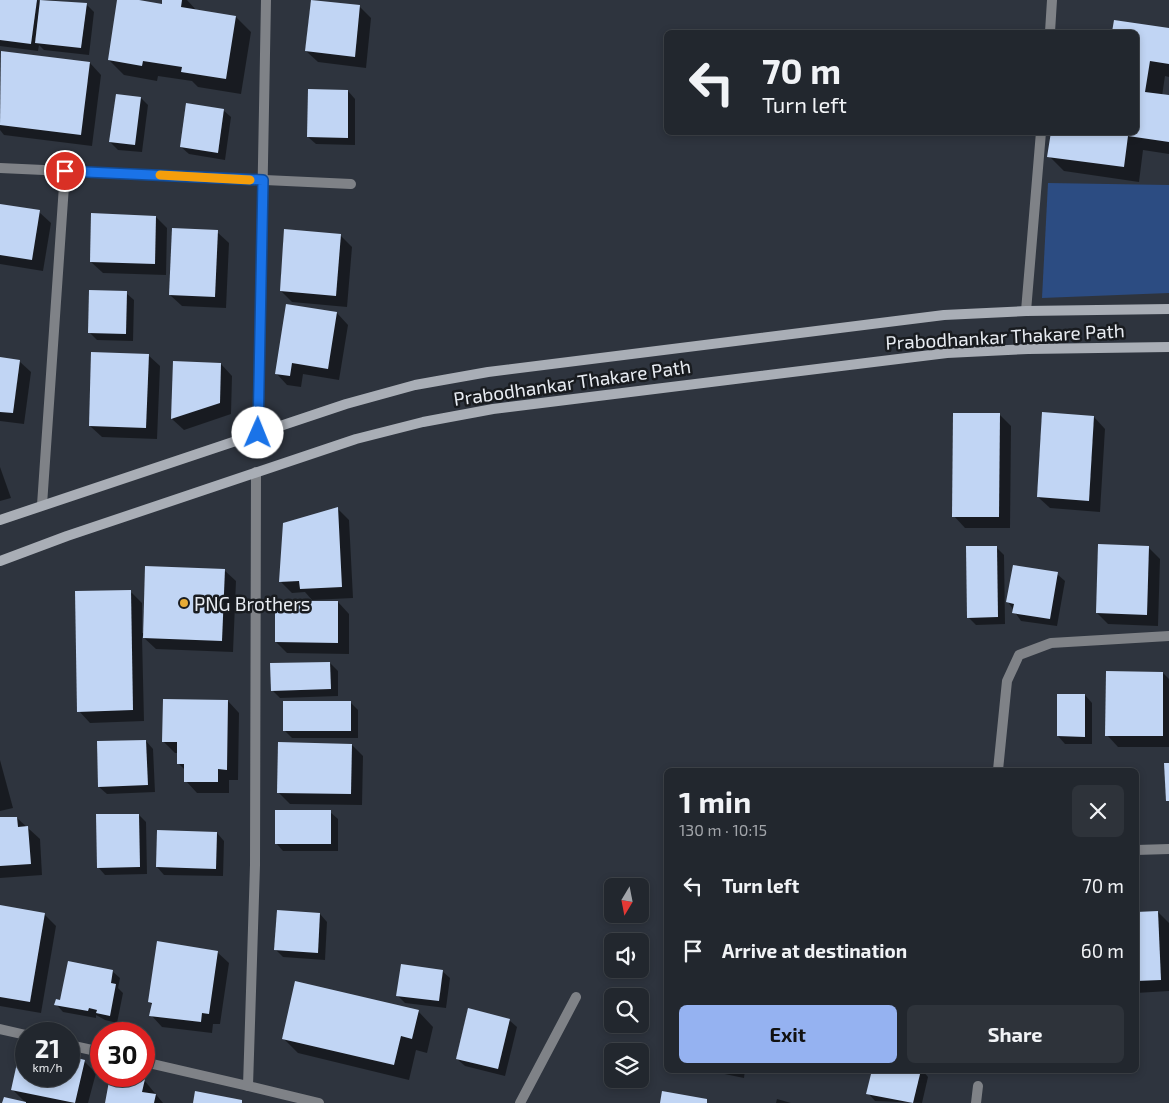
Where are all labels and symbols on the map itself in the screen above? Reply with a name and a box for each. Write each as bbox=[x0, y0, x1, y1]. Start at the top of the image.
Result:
pin bbox=[44, 150, 86, 192]
street label: Prabodhankar Thakare Path bbox=[885, 318, 1125, 354]
street label: Prabodhankar Thakare Path bbox=[452, 354, 692, 410]
position arrow bbox=[231, 406, 283, 458]
place label: PNG Brothers bbox=[194, 592, 310, 615]
marker: PNG Brothers bbox=[178, 597, 190, 609]
north arrow bbox=[604, 878, 649, 922]
speed limit sign: 30 bbox=[90, 1022, 155, 1087]

